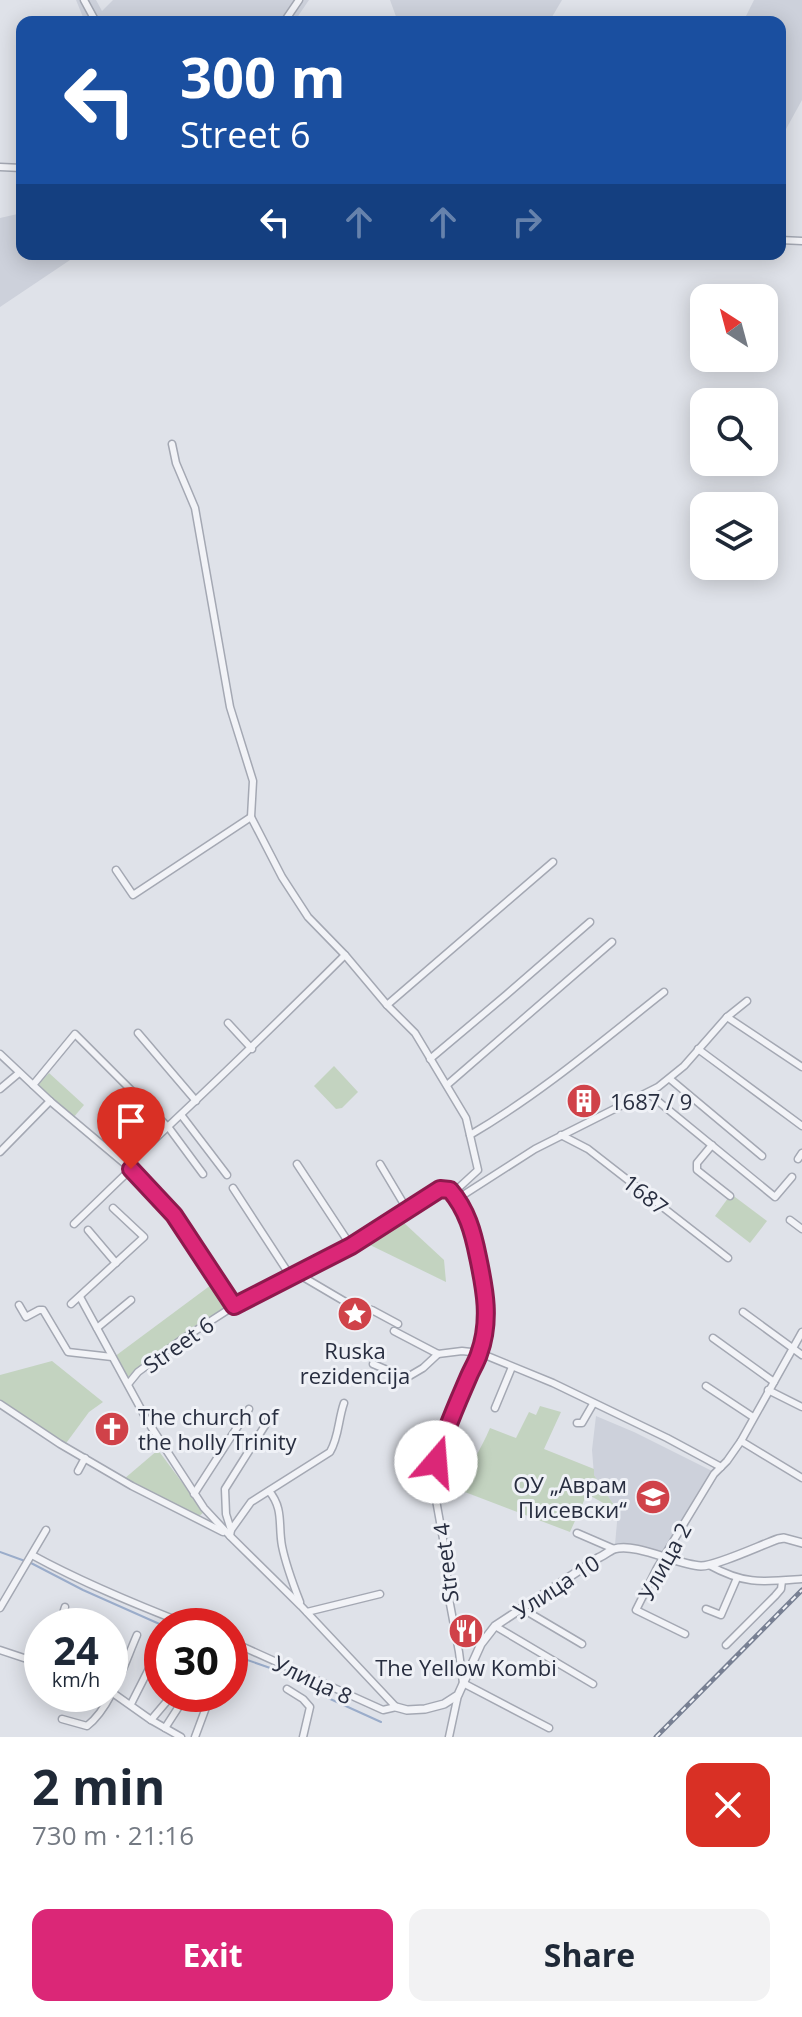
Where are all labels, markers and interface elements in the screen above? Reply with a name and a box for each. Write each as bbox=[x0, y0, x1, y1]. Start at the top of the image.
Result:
text: 300 m bbox=[180, 38, 346, 114]
icon: left bbox=[48, 48, 152, 152]
text: Street 6 bbox=[180, 110, 310, 159]
icon: left bbox=[253, 200, 297, 244]
icon: ahead bbox=[337, 200, 381, 244]
icon: ahead bbox=[421, 200, 465, 244]
icon: right bbox=[505, 200, 549, 244]
north arrow bbox=[690, 284, 778, 372]
map controls bbox=[690, 284, 778, 580]
button: search bbox=[690, 388, 778, 476]
button: layers bbox=[690, 492, 778, 580]
building icon: 1687 / 9 bbox=[565, 1082, 603, 1120]
place label: 1687 / 9 bbox=[610, 1086, 692, 1116]
pin bbox=[97, 1087, 165, 1169]
icon: arrive bbox=[109, 1099, 153, 1143]
street label: 1687 bbox=[617, 1167, 675, 1221]
place icon: Ruska rezidencija bbox=[336, 1295, 374, 1333]
street label: Street 6 bbox=[137, 1309, 219, 1379]
place label: Ruska rezidencija bbox=[300, 1335, 410, 1390]
place label: Тhe church of the holly Trinity bbox=[138, 1401, 298, 1456]
church icon: Тhe church of the holly Trinity bbox=[93, 1410, 131, 1448]
position arrow bbox=[394, 1420, 478, 1504]
place label: ОУ „Аврам Писевски“ bbox=[513, 1469, 627, 1524]
school or university icon: ОУ „Аврам Писевски“ bbox=[634, 1478, 672, 1516]
street label: Улица 2 bbox=[630, 1517, 698, 1605]
street label: Street 4 bbox=[425, 1521, 465, 1604]
street label: Улица 10 bbox=[507, 1547, 605, 1625]
speed limit sign: 30 bbox=[144, 1608, 248, 1712]
restaurant icon: The Yellow Kombi bbox=[447, 1612, 485, 1650]
text: 24 bbox=[53, 1622, 99, 1677]
street label: Улица 8 bbox=[268, 1648, 358, 1710]
place label: The Yellow Kombi bbox=[375, 1652, 557, 1682]
text: km/h bbox=[52, 1666, 100, 1693]
text: 2 min bbox=[32, 1754, 165, 1819]
button: close bbox=[686, 1763, 770, 1847]
text: 730 m · 21:16 bbox=[32, 1817, 194, 1853]
button: Exit bbox=[32, 1909, 393, 2001]
button: Share bbox=[409, 1909, 770, 2001]

